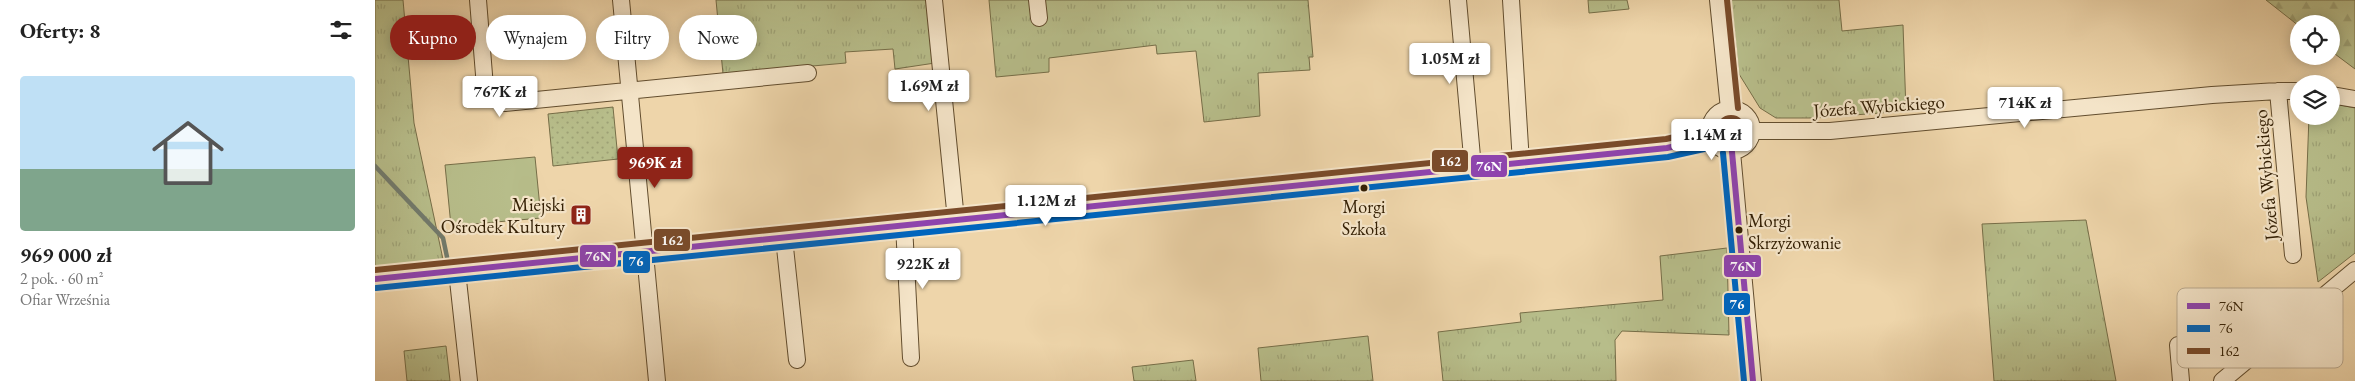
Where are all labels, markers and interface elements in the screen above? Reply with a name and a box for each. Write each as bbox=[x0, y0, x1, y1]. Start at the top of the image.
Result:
chip: Kupno bbox=[390, 15, 476, 60]
chip: Wynajem bbox=[486, 15, 586, 60]
chip: Filtry bbox=[596, 15, 669, 60]
chip: Nowe bbox=[679, 15, 757, 60]
map controls bbox=[2290, 15, 2340, 125]
button: locate bbox=[2290, 15, 2340, 65]
icon: filters bbox=[327, 16, 355, 44]
text: Oferty: 8 bbox=[20, 17, 100, 44]
pin: 1.05M zł bbox=[1398, 42, 1502, 85]
text: 1.05M zł bbox=[1420, 48, 1480, 69]
pin: 1.69M zł bbox=[877, 70, 981, 112]
text: 1.69M zł bbox=[899, 75, 959, 96]
button: layers bbox=[2290, 75, 2340, 125]
pin: 767K zł bbox=[454, 76, 546, 118]
text: 767K zł bbox=[473, 81, 527, 102]
pin: 714K zł bbox=[1979, 86, 2071, 129]
street label: Józefa Wybickiego bbox=[1810, 89, 1946, 123]
text: 714K zł bbox=[1998, 92, 2052, 113]
icon: home bbox=[143, 108, 233, 198]
street label: Józefa Wybickiego bbox=[2248, 108, 2284, 244]
pin: 1.14M zł bbox=[1660, 119, 1764, 161]
text: 1.14M zł bbox=[1682, 124, 1742, 145]
pin: 969K zł bbox=[609, 146, 701, 189]
line badge: 162 bbox=[1431, 149, 1469, 173]
text: 969K zł bbox=[628, 152, 682, 173]
text: 162 bbox=[1439, 152, 1462, 170]
line badge: 76N bbox=[1470, 154, 1508, 178]
text: 76N bbox=[1476, 157, 1503, 175]
marker: Morgi Szkoła bbox=[1359, 183, 1369, 193]
pin: 1.12M zł bbox=[994, 184, 1098, 227]
text: 1.12M zł bbox=[1016, 190, 1076, 211]
place label: Miejski Ośrodek Kultury bbox=[441, 192, 566, 239]
place label: Morgi Szkoła bbox=[1342, 195, 1387, 240]
building icon: Miejski Ośrodek Kultury bbox=[569, 203, 593, 227]
place label: Morgi Skrzyżowanie bbox=[1748, 209, 1841, 254]
marker: Morgi Skrzyżowanie bbox=[1734, 225, 1744, 235]
line badge: 162 bbox=[653, 228, 691, 252]
text: 162 bbox=[661, 231, 684, 249]
text: 969 000 zł bbox=[20, 241, 112, 268]
line badge: 76N bbox=[579, 244, 617, 268]
text: 76N bbox=[585, 247, 612, 265]
pin: 922K zł bbox=[877, 248, 969, 290]
line badge: 76 bbox=[622, 250, 651, 274]
text: 76 bbox=[629, 252, 644, 270]
text: 922K zł bbox=[896, 253, 950, 274]
line badge: 76N bbox=[1723, 254, 1762, 278]
text: 76N bbox=[1730, 257, 1757, 275]
text: 2 pok. · 60 m² bbox=[20, 268, 103, 289]
legend bbox=[2177, 288, 2343, 368]
text: Ofiar Września bbox=[20, 289, 110, 310]
line badge: 76 bbox=[1723, 292, 1751, 316]
text: 76 bbox=[1730, 295, 1745, 313]
text: 76N bbox=[2219, 297, 2244, 315]
text: 76 bbox=[2219, 319, 2233, 337]
text: 162 bbox=[2219, 342, 2239, 360]

